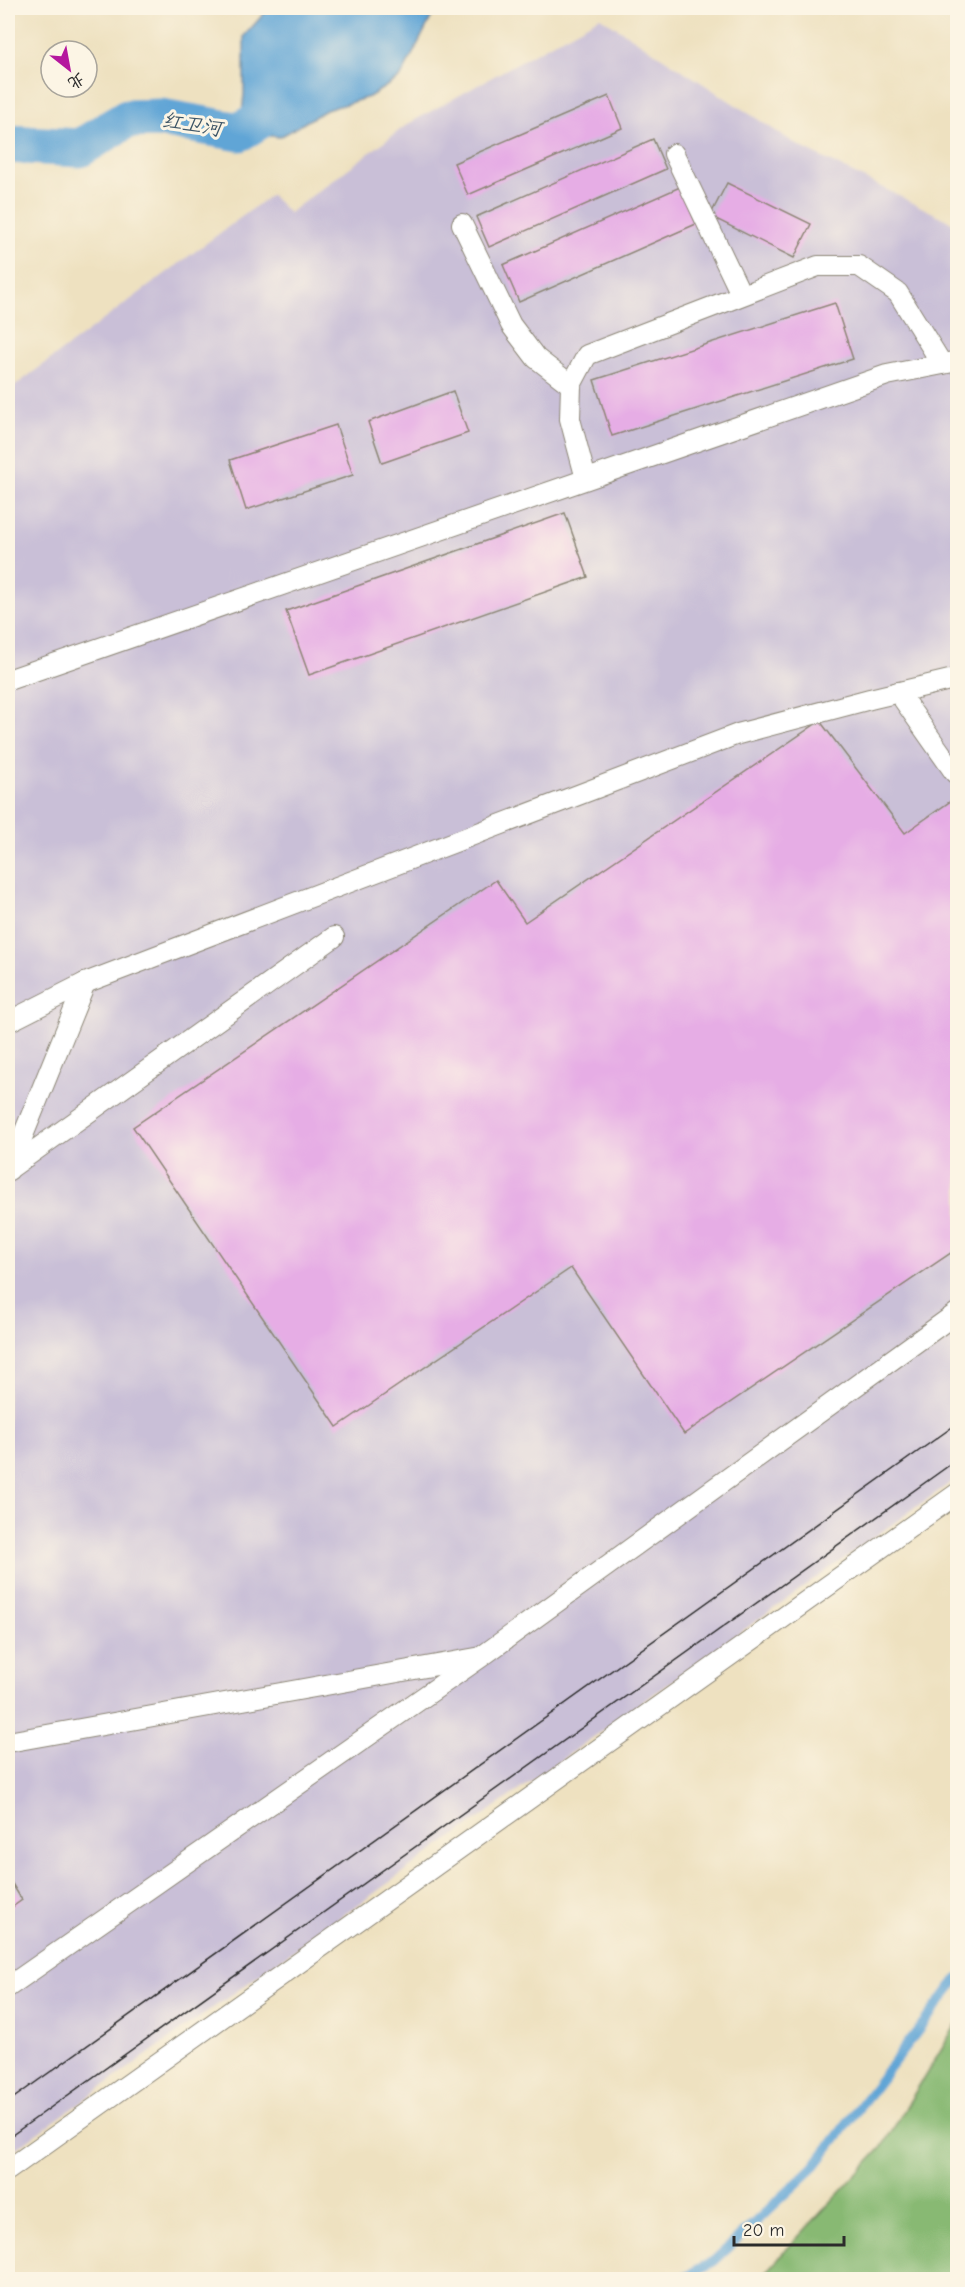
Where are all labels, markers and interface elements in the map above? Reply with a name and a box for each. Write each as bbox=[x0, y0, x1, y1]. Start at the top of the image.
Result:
north arrow bbox=[39, 39, 99, 99]
text: 北 bbox=[65, 69, 88, 93]
water label: 红卫河 bbox=[160, 108, 226, 141]
scale bar bbox=[734, 2209, 844, 2247]
text: 20 m bbox=[743, 2220, 784, 2241]

